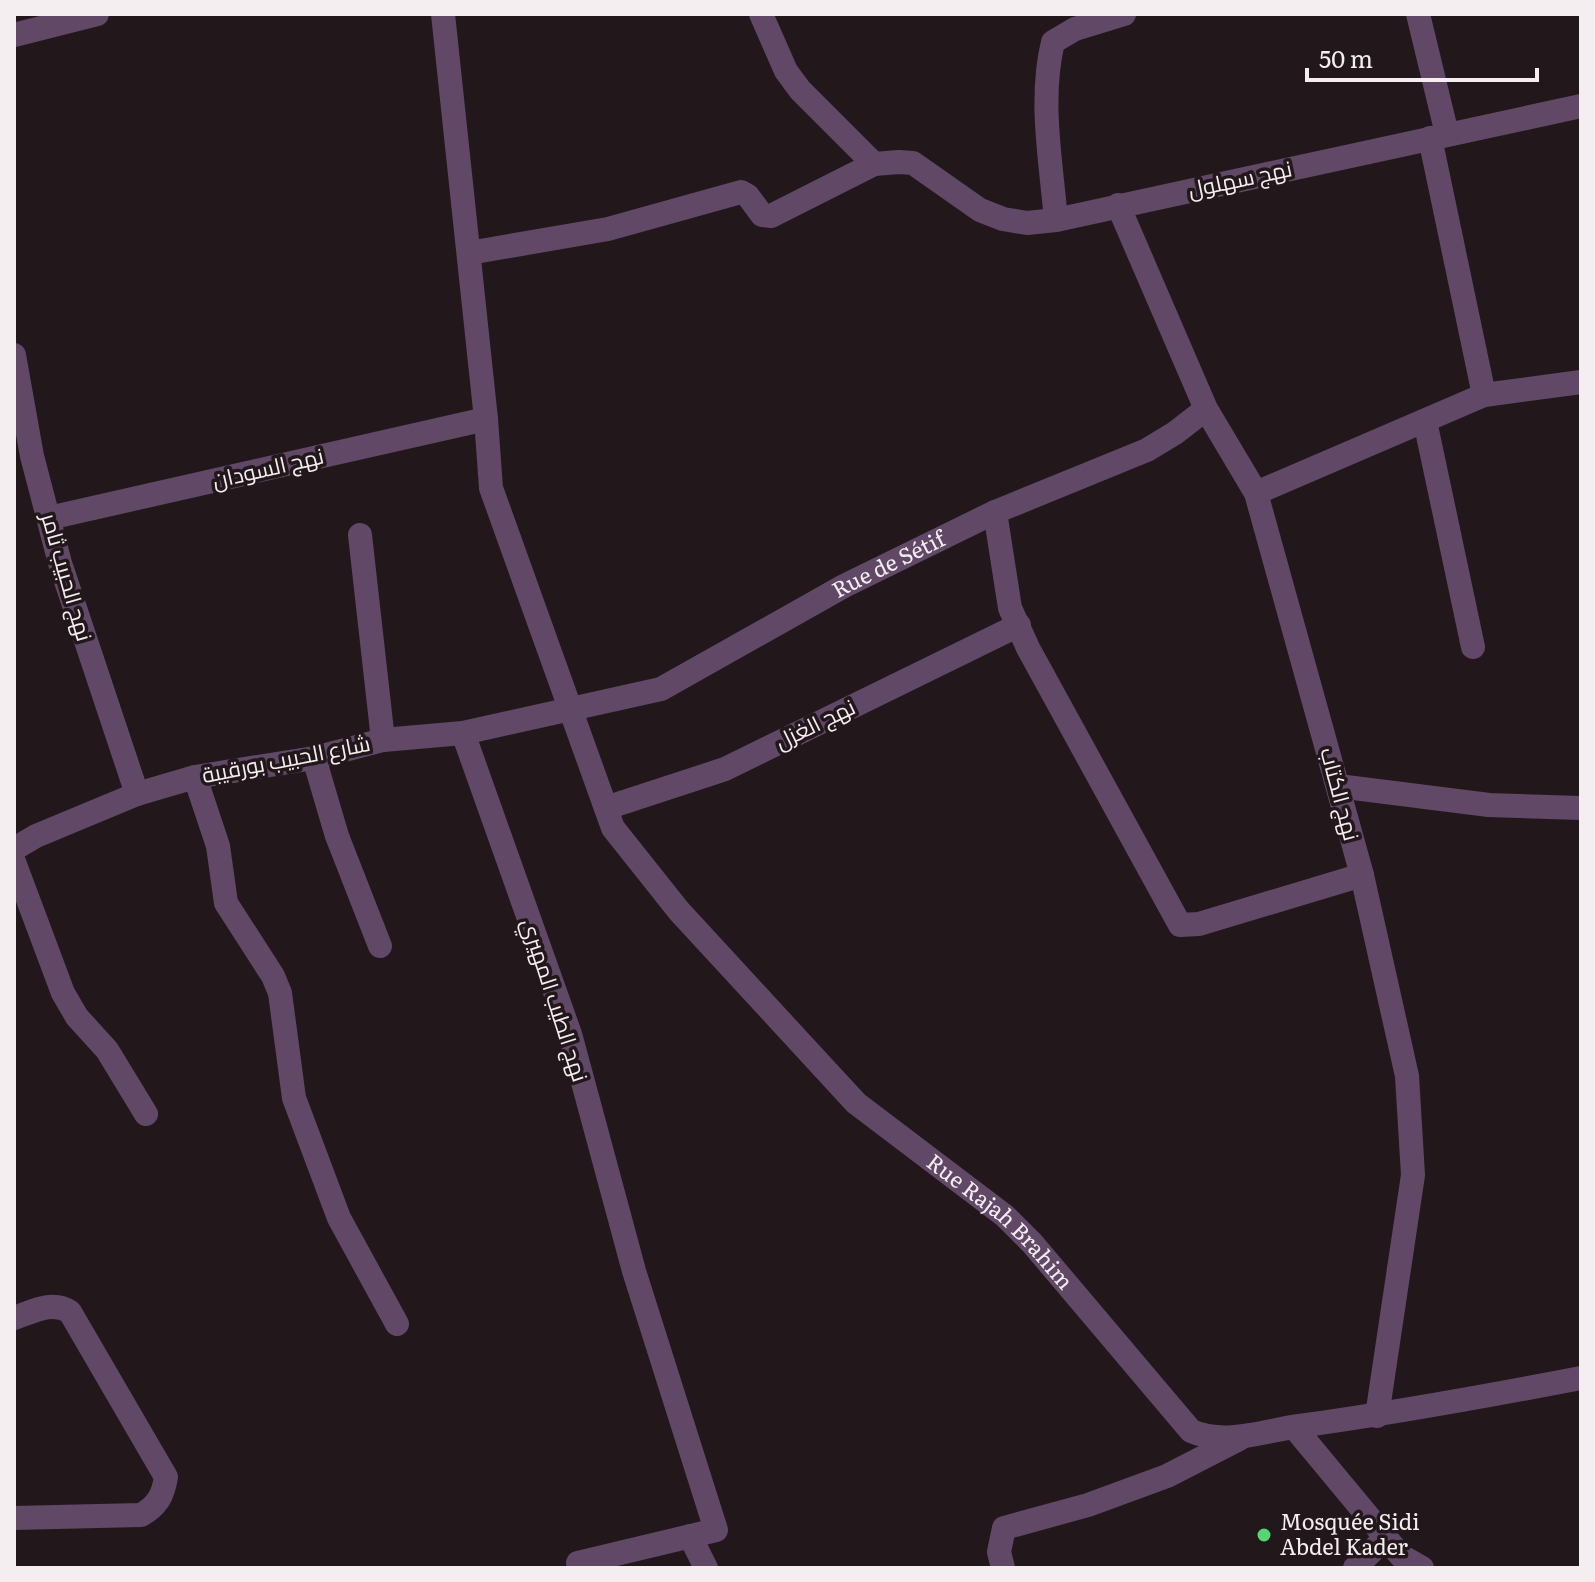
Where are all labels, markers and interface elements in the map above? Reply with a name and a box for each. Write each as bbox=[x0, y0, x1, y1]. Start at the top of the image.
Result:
scale bar bbox=[1307, 32, 1537, 82]
text: 50 m bbox=[1319, 40, 1373, 75]
street label: نهج سهلول bbox=[1185, 150, 1295, 205]
street label: نهج السودان bbox=[209, 438, 327, 495]
street label: نهج الحبيب ثامر bbox=[34, 507, 103, 645]
street label: Rue de Sétif bbox=[825, 520, 952, 605]
street label: نهج الغزل bbox=[769, 689, 860, 756]
street label: شارع الحبيب بورقيبة bbox=[199, 725, 373, 790]
street label: نهج الكتاب bbox=[1313, 743, 1370, 844]
street label: نهج الطيب المهيري bbox=[513, 914, 598, 1086]
street label: Rue Rajah Brahim bbox=[921, 1145, 1082, 1296]
place label: Mosquée Sidi Abdel Kader bbox=[1280, 1504, 1420, 1562]
marker: Mosquée Sidi Abdel Kader bbox=[1255, 1526, 1273, 1544]

